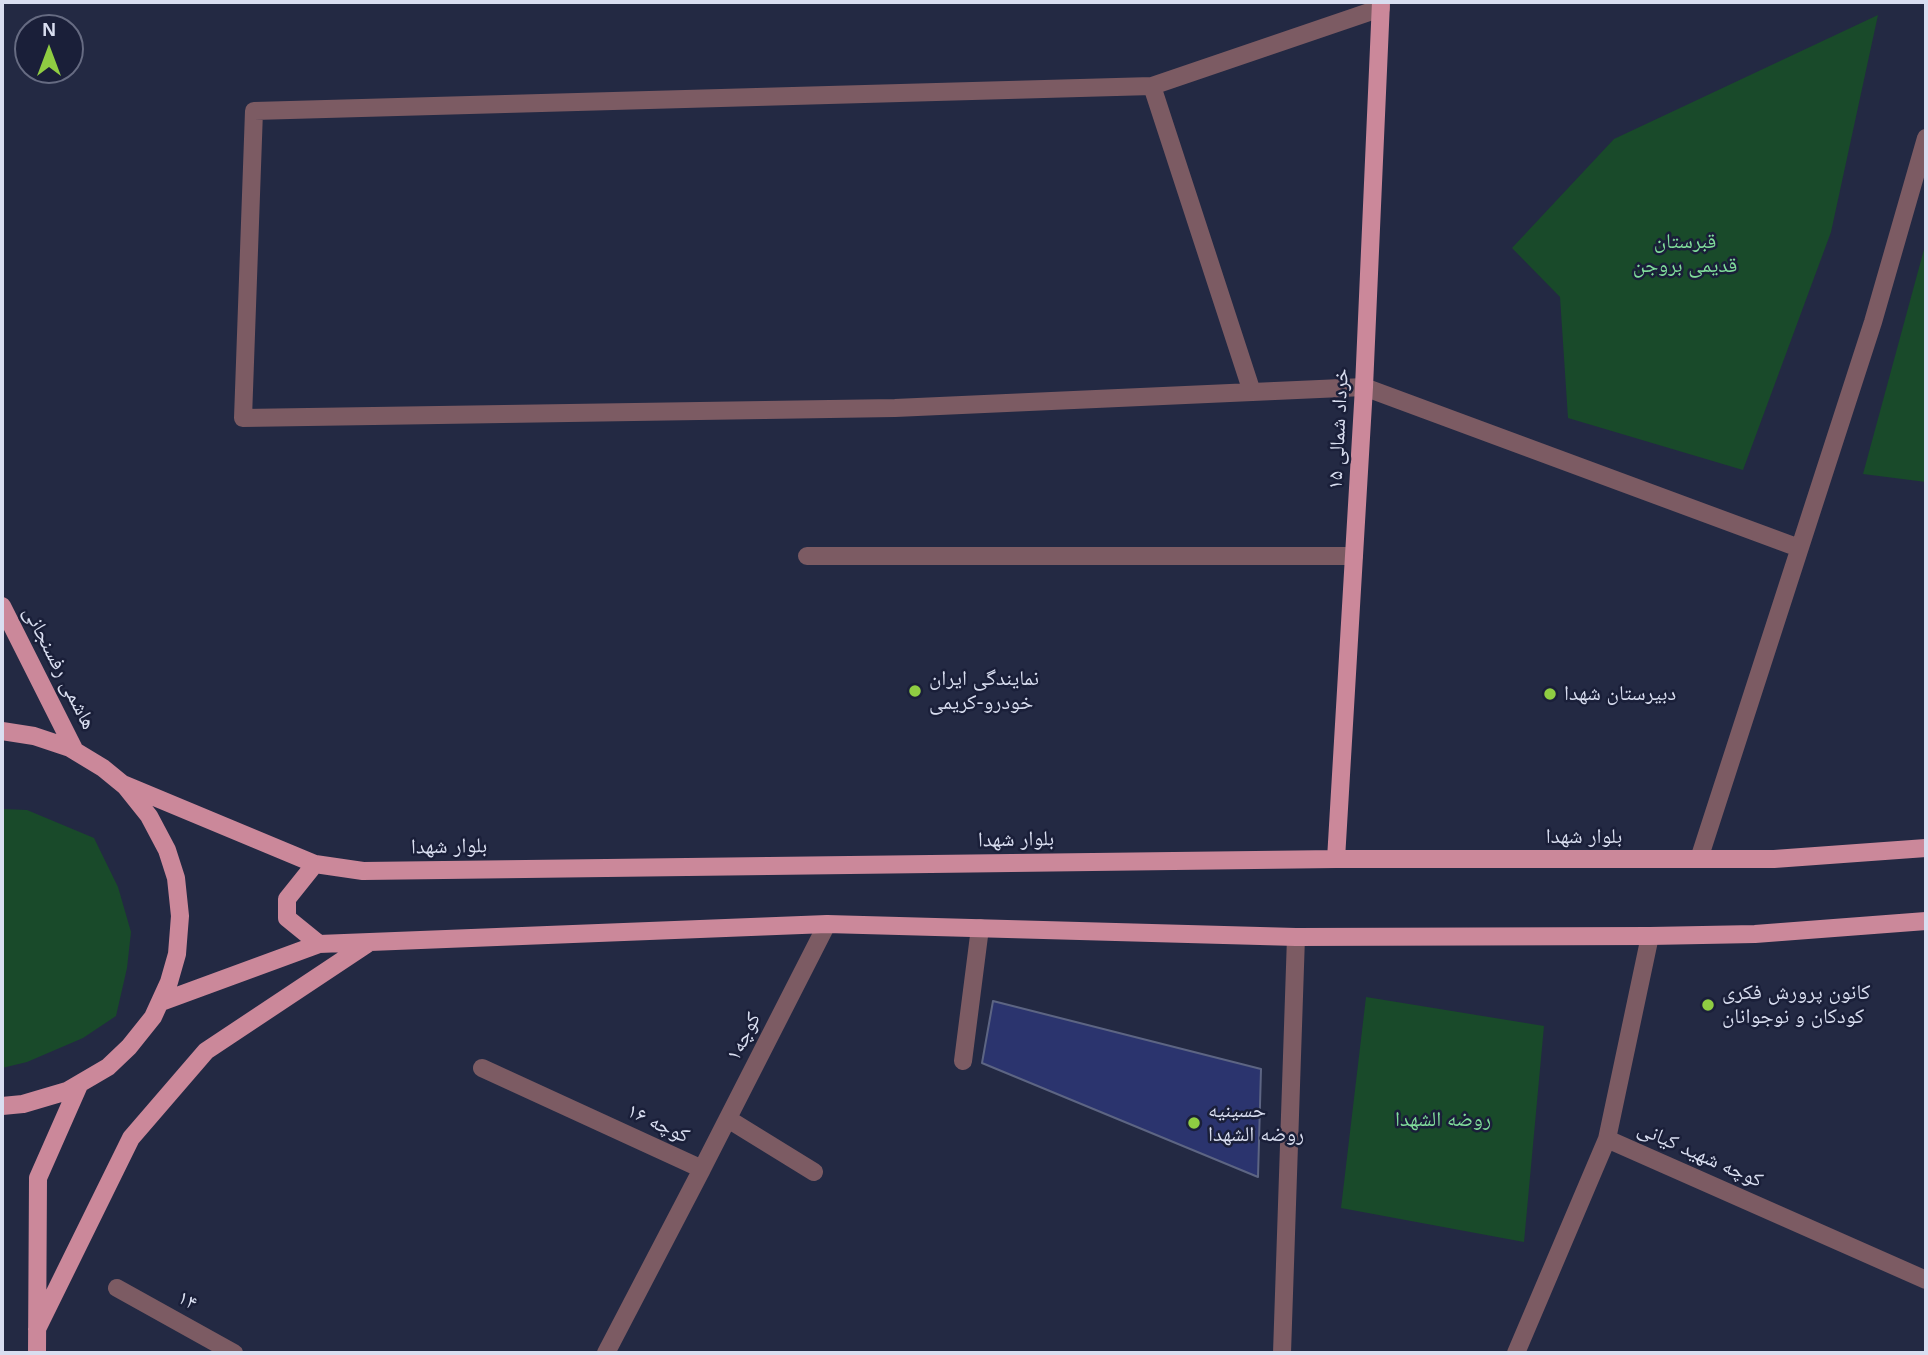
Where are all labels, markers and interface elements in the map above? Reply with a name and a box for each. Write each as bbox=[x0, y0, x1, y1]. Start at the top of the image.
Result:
north arrow bbox=[14, 14, 84, 84]
text: N bbox=[42, 19, 56, 40]
park label: قبرستان قدیمی بروجن bbox=[1633, 229, 1737, 279]
street label: ۱۵ خرداد شمالی bbox=[1323, 368, 1355, 490]
street label: هاشمی رفسنجانی bbox=[17, 602, 101, 734]
place label: نمایندگی ایران خودرو-کریمی bbox=[929, 666, 1039, 716]
place label: دبیرستان شهدا bbox=[1564, 681, 1676, 707]
marker: نمایندگی ایران خودرو-کریمی bbox=[907, 683, 923, 699]
marker: دبیرستان شهدا bbox=[1542, 686, 1558, 702]
street label: بلوار شهدا bbox=[1546, 824, 1622, 850]
street label: بلوار شهدا bbox=[978, 827, 1054, 853]
street label: بلوار شهدا bbox=[411, 834, 487, 860]
place label: کانون پرورش فکری کودکان و نوجوانان bbox=[1722, 980, 1870, 1030]
marker: کانون پرورش فکری کودکان و نوجوانان bbox=[1700, 997, 1716, 1013]
street label: کوچه۱ bbox=[721, 1009, 767, 1065]
place label: حسینیه روضه الشهدا bbox=[1208, 1098, 1304, 1148]
street label: کوچه ۱۶ bbox=[623, 1099, 693, 1149]
park label: روضه الشهدا bbox=[1395, 1107, 1491, 1133]
marker: حسینیه روضه الشهدا bbox=[1186, 1115, 1202, 1131]
street label: کوچه شهید کیانی bbox=[1634, 1116, 1766, 1194]
street label: ۱۴ bbox=[173, 1285, 201, 1317]

